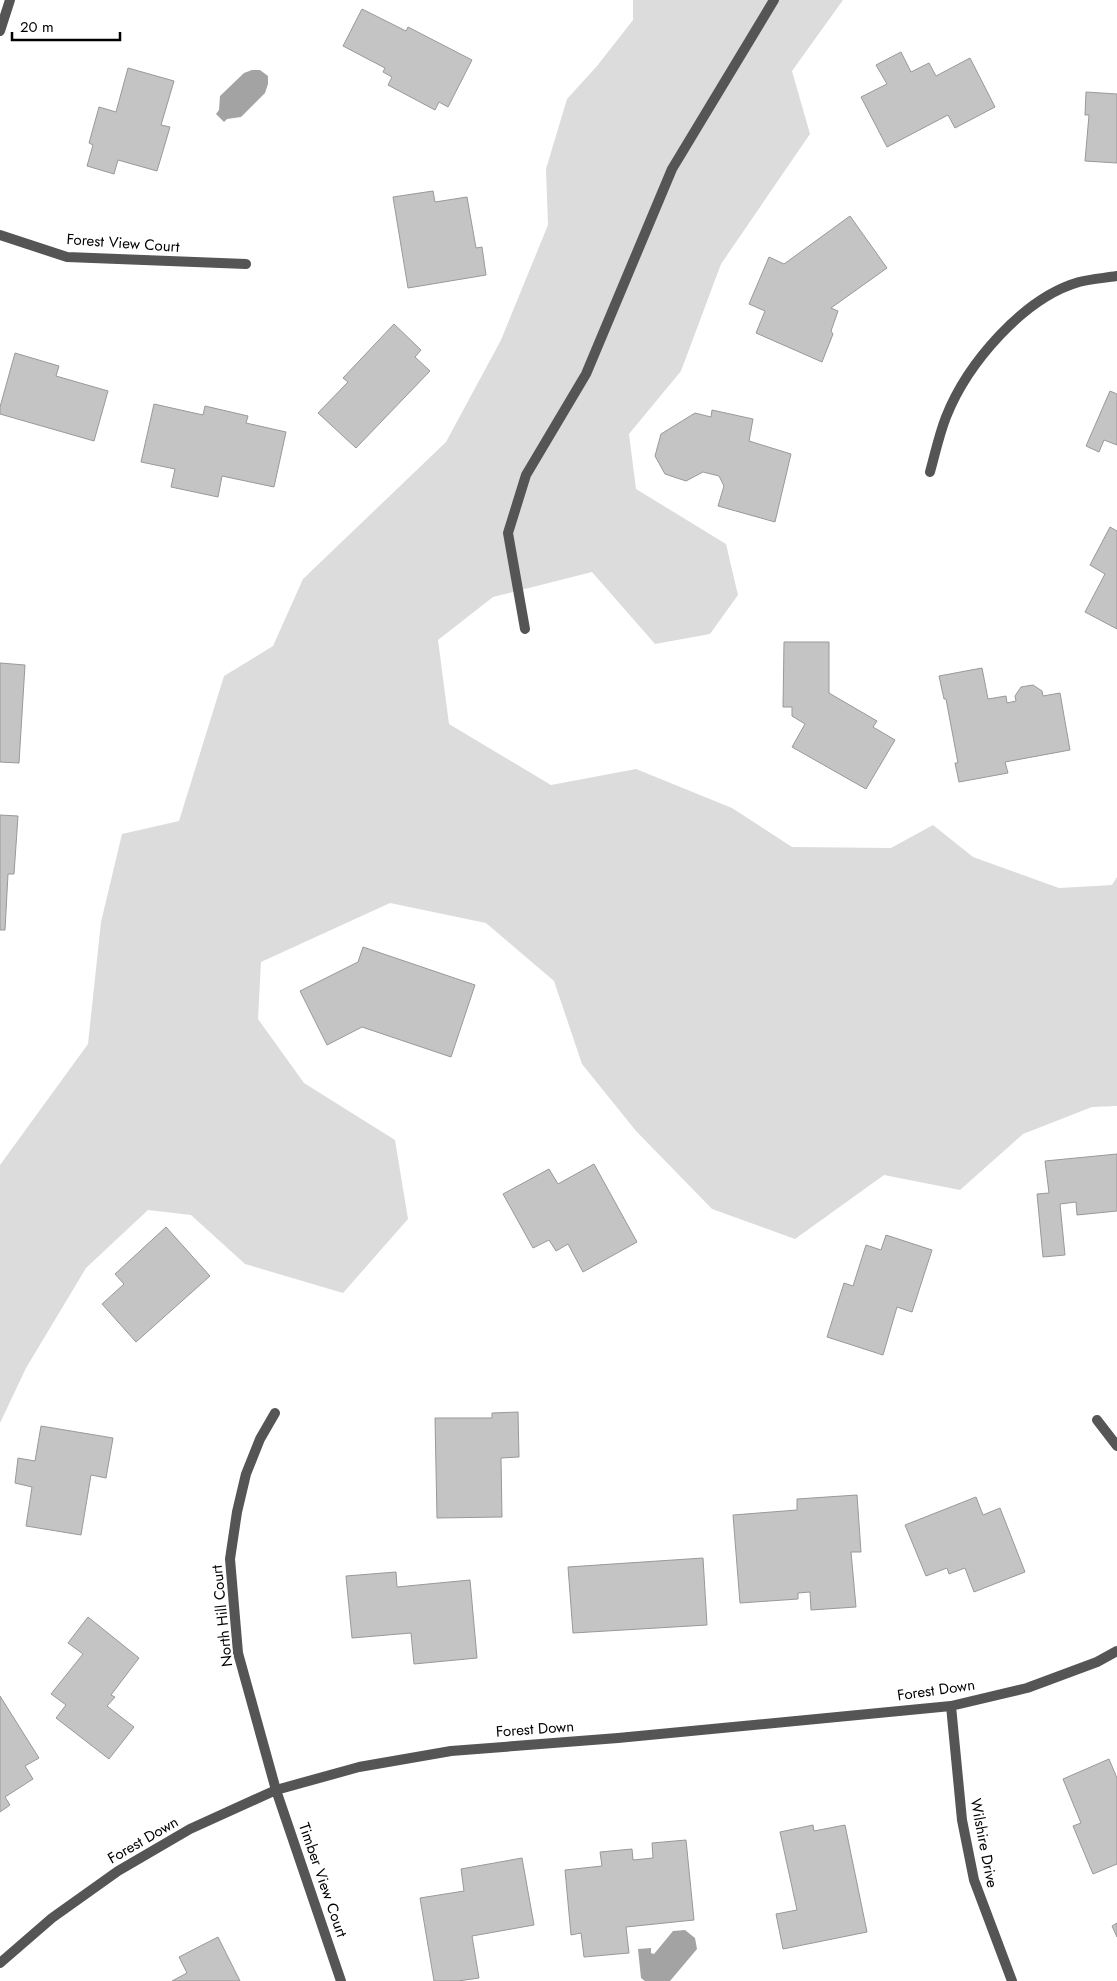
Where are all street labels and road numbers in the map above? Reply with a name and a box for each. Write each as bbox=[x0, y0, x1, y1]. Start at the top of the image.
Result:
street label: Forest View Court bbox=[66, 228, 181, 258]
street label: North Hill Court bbox=[206, 1564, 238, 1668]
street label: Forest Down bbox=[896, 1674, 976, 1706]
street label: Forest Down bbox=[495, 1715, 575, 1743]
street label: Wilshire Drive bbox=[965, 1796, 1003, 1890]
street label: Forest Down bbox=[104, 1811, 182, 1869]
street label: Timber View Court bbox=[293, 1820, 353, 1940]

